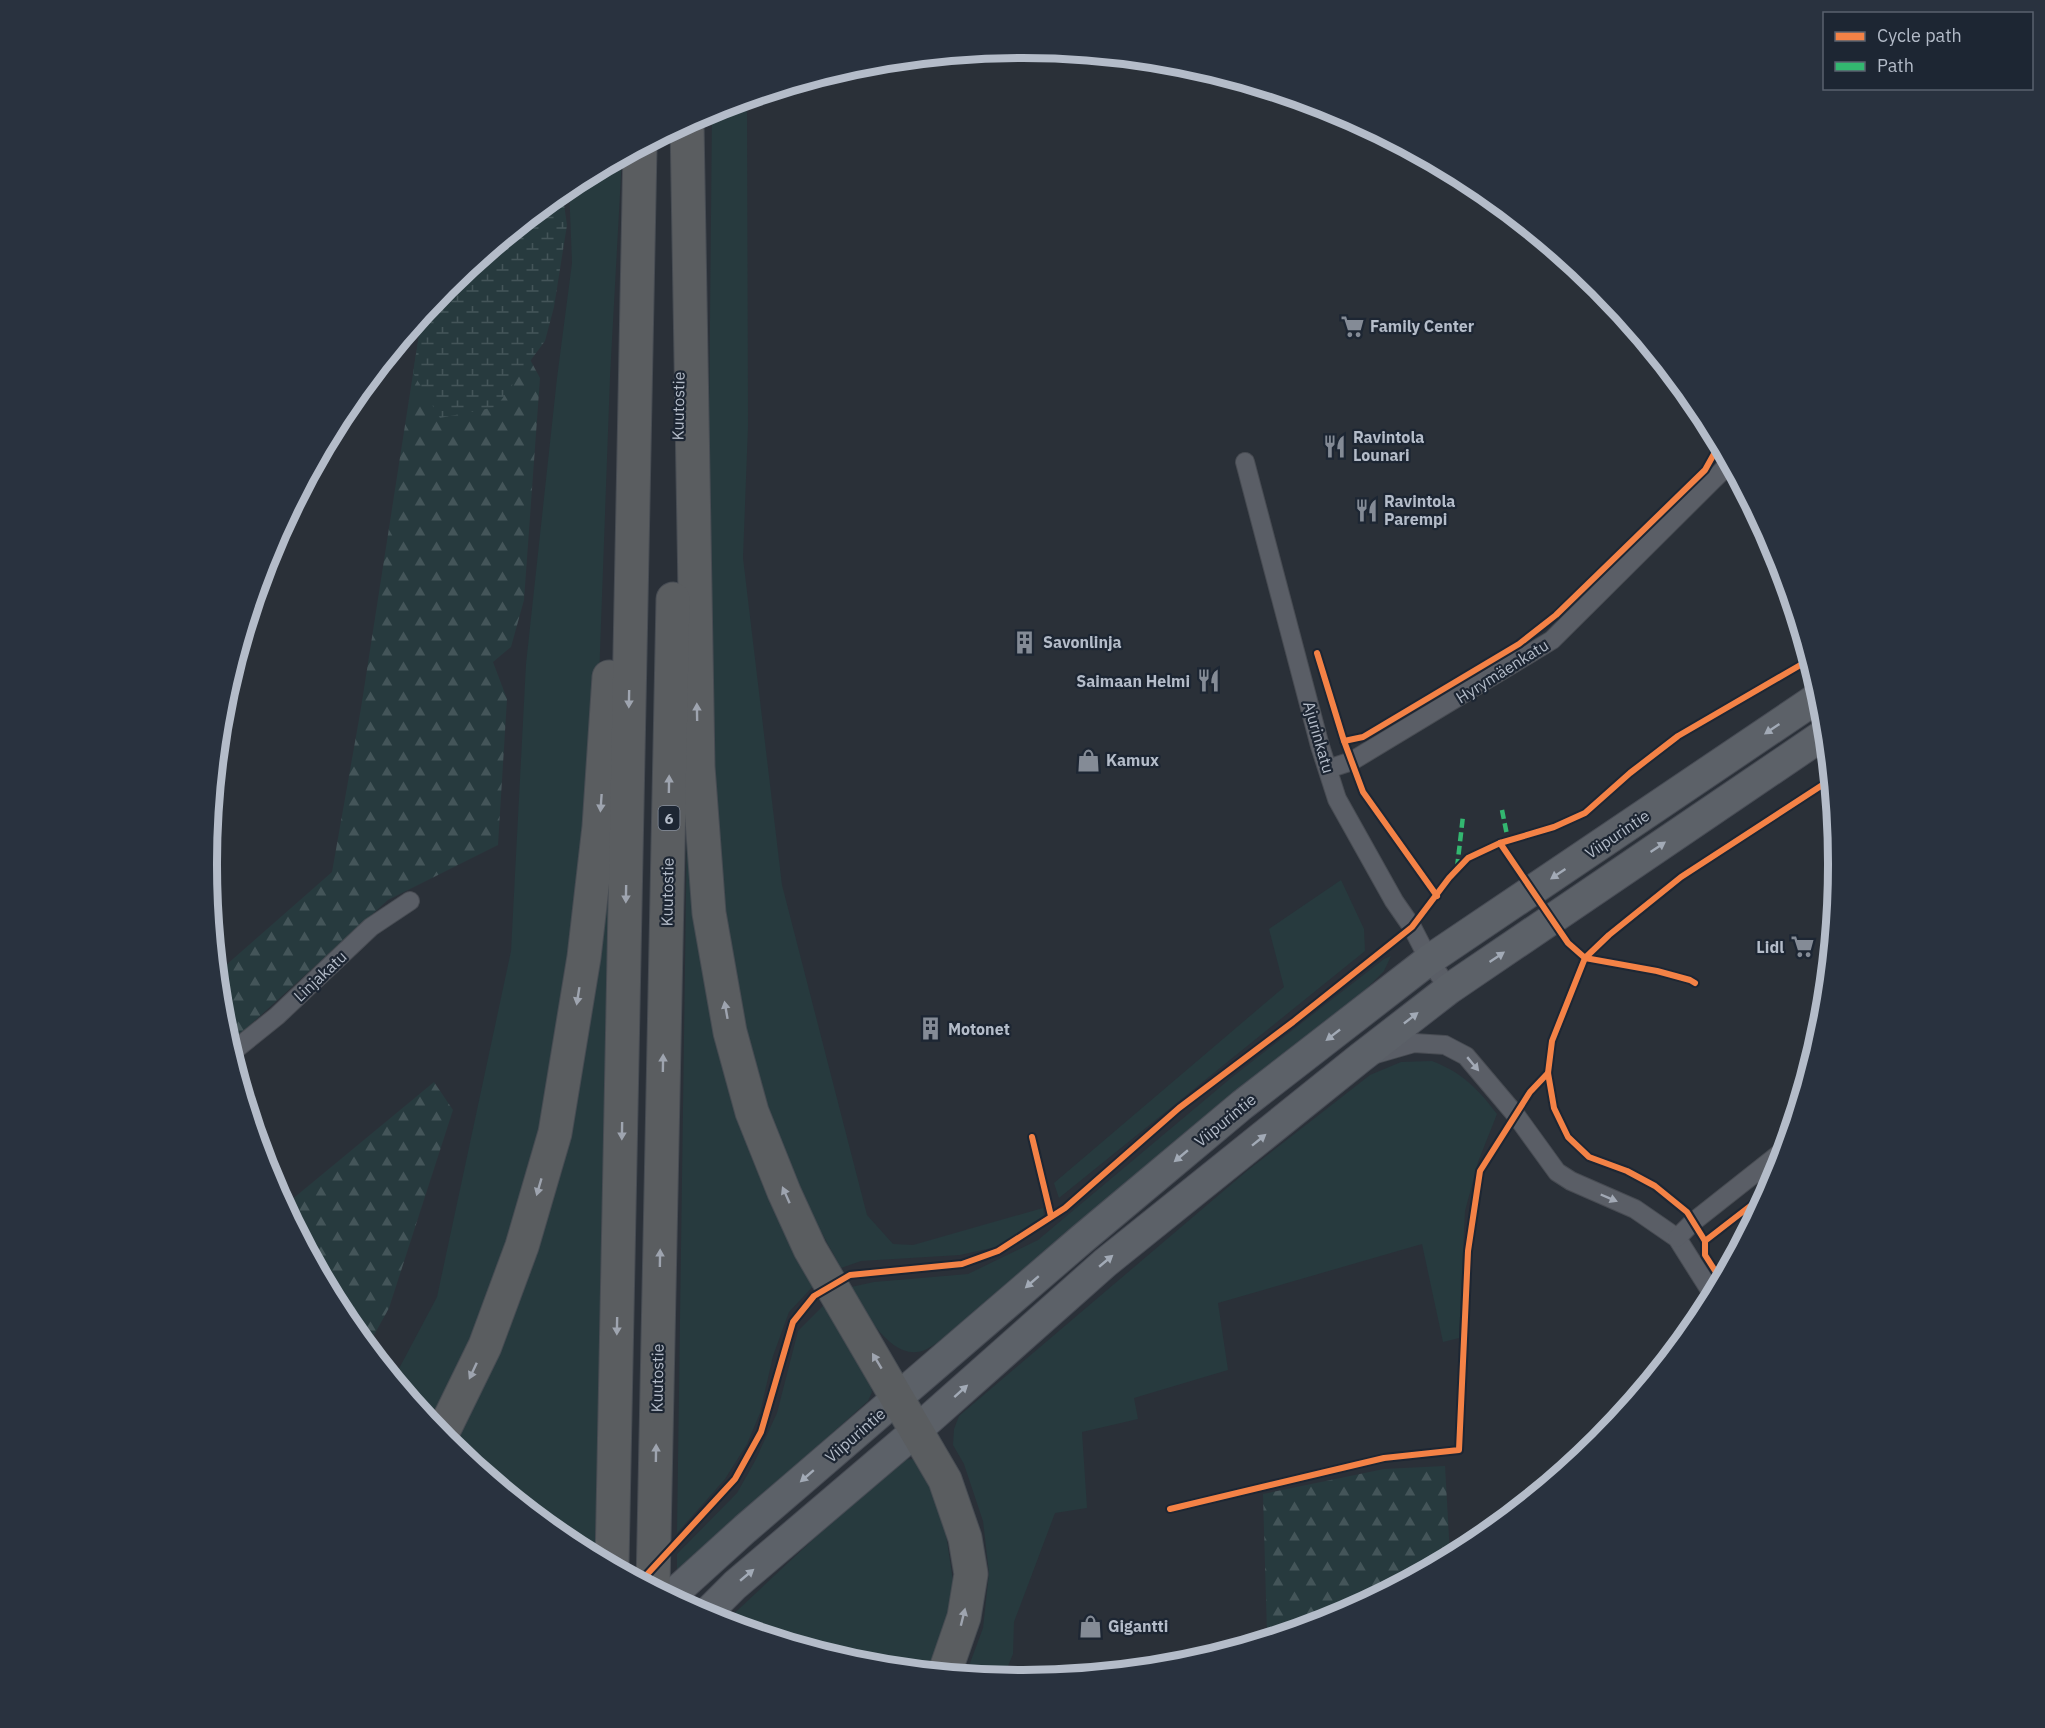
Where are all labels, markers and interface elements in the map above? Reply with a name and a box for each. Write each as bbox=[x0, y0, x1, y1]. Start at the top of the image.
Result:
legend bbox=[1823, 12, 2033, 90]
text: Cycle path bbox=[1877, 24, 1962, 47]
text: Path bbox=[1877, 54, 1914, 77]
supermarket icon: Family Center bbox=[1339, 313, 1365, 339]
place label: Family Center bbox=[1370, 316, 1475, 336]
street label: Kuutostie bbox=[667, 371, 689, 441]
place label: Ravintola Lounari bbox=[1353, 427, 1424, 465]
restaurant icon: Ravintola Lounari bbox=[1322, 433, 1348, 459]
place label: Ravintola Parempi bbox=[1384, 491, 1455, 529]
restaurant icon: Ravintola Parempi bbox=[1353, 497, 1379, 523]
building icon: Savonlinja bbox=[1012, 629, 1038, 655]
place label: Savonlinja bbox=[1043, 632, 1122, 652]
street label: Hyrymäenkatu bbox=[1452, 635, 1552, 707]
restaurant icon: Saimaan Helmi bbox=[1195, 668, 1221, 694]
place label: Saimaan Helmi bbox=[1076, 671, 1190, 691]
one-way arrow bbox=[625, 689, 634, 708]
street label: Ajurinkatu bbox=[1299, 699, 1339, 775]
one-way arrow bbox=[692, 703, 702, 722]
one-way arrow bbox=[1764, 723, 1780, 734]
shop icon: Kamux bbox=[1075, 747, 1101, 773]
place label: Kamux bbox=[1106, 750, 1159, 770]
one-way arrow bbox=[665, 774, 674, 793]
one-way arrow bbox=[596, 793, 606, 812]
street label: Viipurintie bbox=[1581, 805, 1653, 863]
road number: 6 bbox=[658, 806, 680, 830]
one-way arrow bbox=[1650, 841, 1666, 853]
street label: Kuutostie bbox=[656, 857, 678, 927]
one-way arrow bbox=[1550, 868, 1566, 879]
one-way arrow bbox=[621, 884, 631, 903]
supermarket icon: Lidl bbox=[1789, 934, 1815, 960]
place label: Lidl bbox=[1756, 937, 1784, 957]
street label: Linjakatu bbox=[289, 946, 351, 1006]
one-way arrow bbox=[1489, 951, 1505, 962]
one-way arrow bbox=[573, 987, 582, 1006]
one-way arrow bbox=[721, 1001, 730, 1020]
one-way arrow bbox=[1404, 1013, 1419, 1025]
building icon: Motonet bbox=[917, 1016, 943, 1042]
place label: Motonet bbox=[948, 1019, 1010, 1039]
one-way arrow bbox=[1325, 1028, 1341, 1041]
one-way arrow bbox=[659, 1053, 668, 1072]
one-way arrow bbox=[1466, 1056, 1479, 1071]
street label: Viipurintie bbox=[1190, 1089, 1260, 1151]
one-way arrow bbox=[617, 1121, 626, 1140]
one-way arrow bbox=[1251, 1134, 1266, 1146]
one-way arrow bbox=[1173, 1150, 1189, 1163]
one-way arrow bbox=[534, 1178, 543, 1196]
one-way arrow bbox=[781, 1187, 790, 1204]
one-way arrow bbox=[1600, 1193, 1618, 1203]
one-way arrow bbox=[655, 1248, 664, 1267]
one-way arrow bbox=[1098, 1255, 1114, 1268]
one-way arrow bbox=[1025, 1275, 1040, 1288]
one-way arrow bbox=[612, 1316, 622, 1335]
street label: Kuutostie bbox=[646, 1343, 668, 1413]
one-way arrow bbox=[872, 1353, 883, 1369]
one-way arrow bbox=[469, 1362, 478, 1379]
one-way arrow bbox=[953, 1385, 968, 1398]
street label: Viipurintie bbox=[821, 1403, 889, 1467]
one-way arrow bbox=[651, 1443, 661, 1462]
one-way arrow bbox=[799, 1469, 814, 1483]
one-way arrow bbox=[739, 1568, 755, 1581]
one-way arrow bbox=[959, 1608, 969, 1626]
shop icon: Gigantti bbox=[1077, 1613, 1103, 1639]
place label: Gigantti bbox=[1108, 1616, 1168, 1636]

